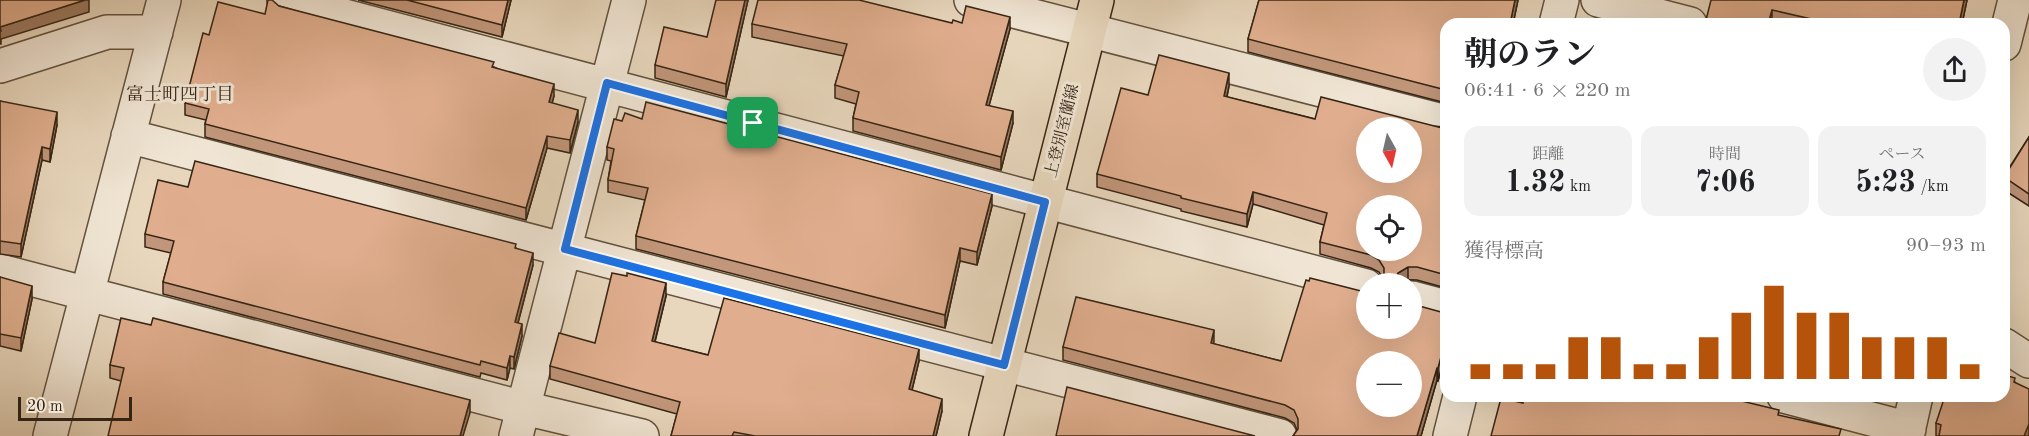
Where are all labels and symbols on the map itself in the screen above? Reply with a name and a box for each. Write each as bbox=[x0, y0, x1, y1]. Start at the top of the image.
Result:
street label: 上登別室蘭線 bbox=[1042, 82, 1082, 180]
district label: 富士町四丁目 bbox=[126, 84, 234, 104]
pin bbox=[727, 97, 778, 148]
north arrow bbox=[1356, 117, 1422, 183]
scale bar bbox=[18, 394, 132, 422]

